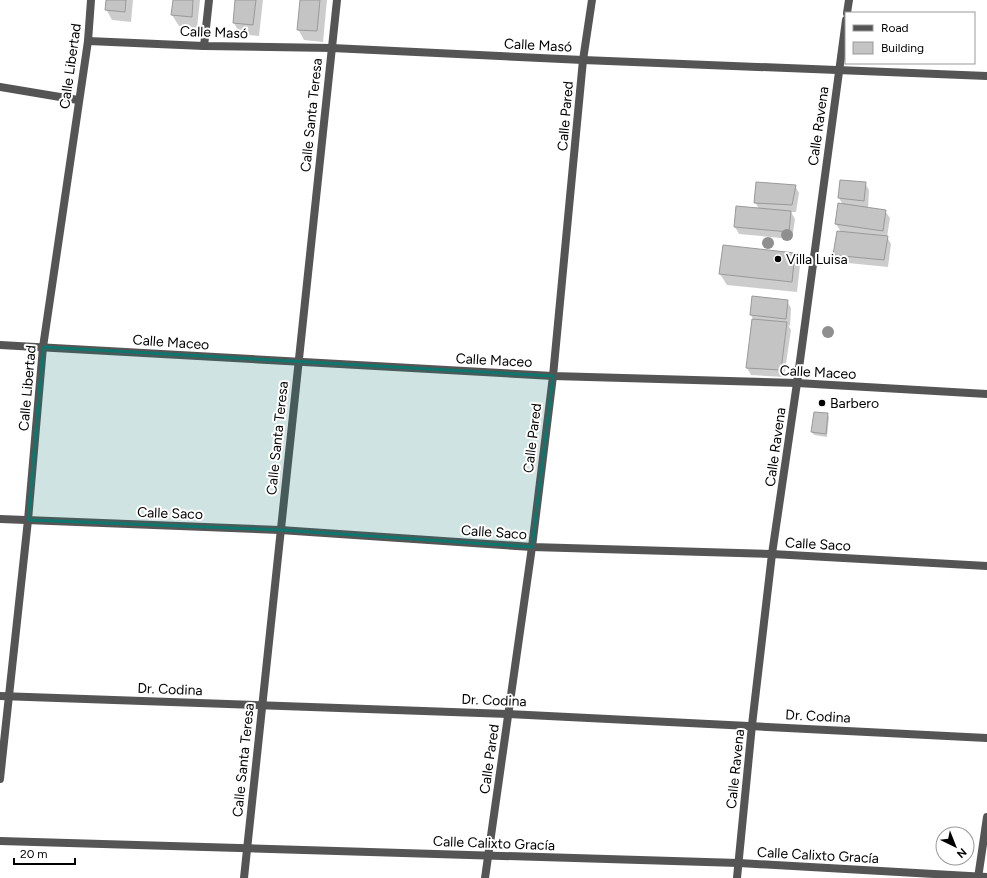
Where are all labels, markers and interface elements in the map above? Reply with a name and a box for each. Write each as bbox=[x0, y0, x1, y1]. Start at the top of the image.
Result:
legend bbox=[845, 12, 975, 64]
text: Road bbox=[881, 21, 909, 35]
street label: Calle Libertad bbox=[56, 22, 85, 110]
street label: Calle Masó bbox=[180, 23, 248, 42]
street label: Calle Masó bbox=[504, 35, 572, 56]
text: Building bbox=[881, 41, 924, 55]
street label: Calle Santa Teresa bbox=[297, 57, 326, 173]
street label: Calle Pared bbox=[554, 80, 577, 152]
street label: Calle Ravena bbox=[805, 85, 832, 167]
place label: Villa Luisa bbox=[786, 251, 848, 268]
marker: Villa Luisa bbox=[773, 254, 783, 264]
street label: Calle Maceo bbox=[132, 331, 210, 354]
street label: Calle Libertad bbox=[15, 344, 40, 432]
street label: Calle Maceo bbox=[455, 350, 533, 371]
street label: Calle Maceo bbox=[779, 362, 857, 383]
street label: Calle Santa Teresa bbox=[263, 380, 292, 496]
place label: Barbero bbox=[830, 395, 879, 412]
marker: Barbero bbox=[817, 398, 827, 408]
street label: Calle Pared bbox=[520, 402, 545, 474]
street label: Calle Ravena bbox=[762, 406, 789, 488]
street label: Calle Saco bbox=[137, 504, 203, 523]
street label: Calle Saco bbox=[460, 522, 527, 543]
street label: Calle Saco bbox=[785, 534, 851, 555]
street label: Dr. Codina bbox=[137, 680, 203, 699]
street label: Dr. Codina bbox=[461, 691, 527, 710]
street label: Calle Santa Teresa bbox=[229, 702, 258, 818]
street label: Dr. Codina bbox=[785, 706, 851, 727]
street label: Calle Pared bbox=[476, 723, 503, 795]
street label: Calle Ravena bbox=[723, 728, 748, 810]
north arrow bbox=[935, 826, 975, 866]
street label: Calle Calixto Gracía bbox=[433, 833, 555, 854]
scale bar bbox=[14, 840, 75, 866]
street label: Calle Calixto Gracía bbox=[757, 844, 879, 867]
text: N bbox=[954, 845, 969, 861]
text: 20 m bbox=[20, 847, 48, 861]

